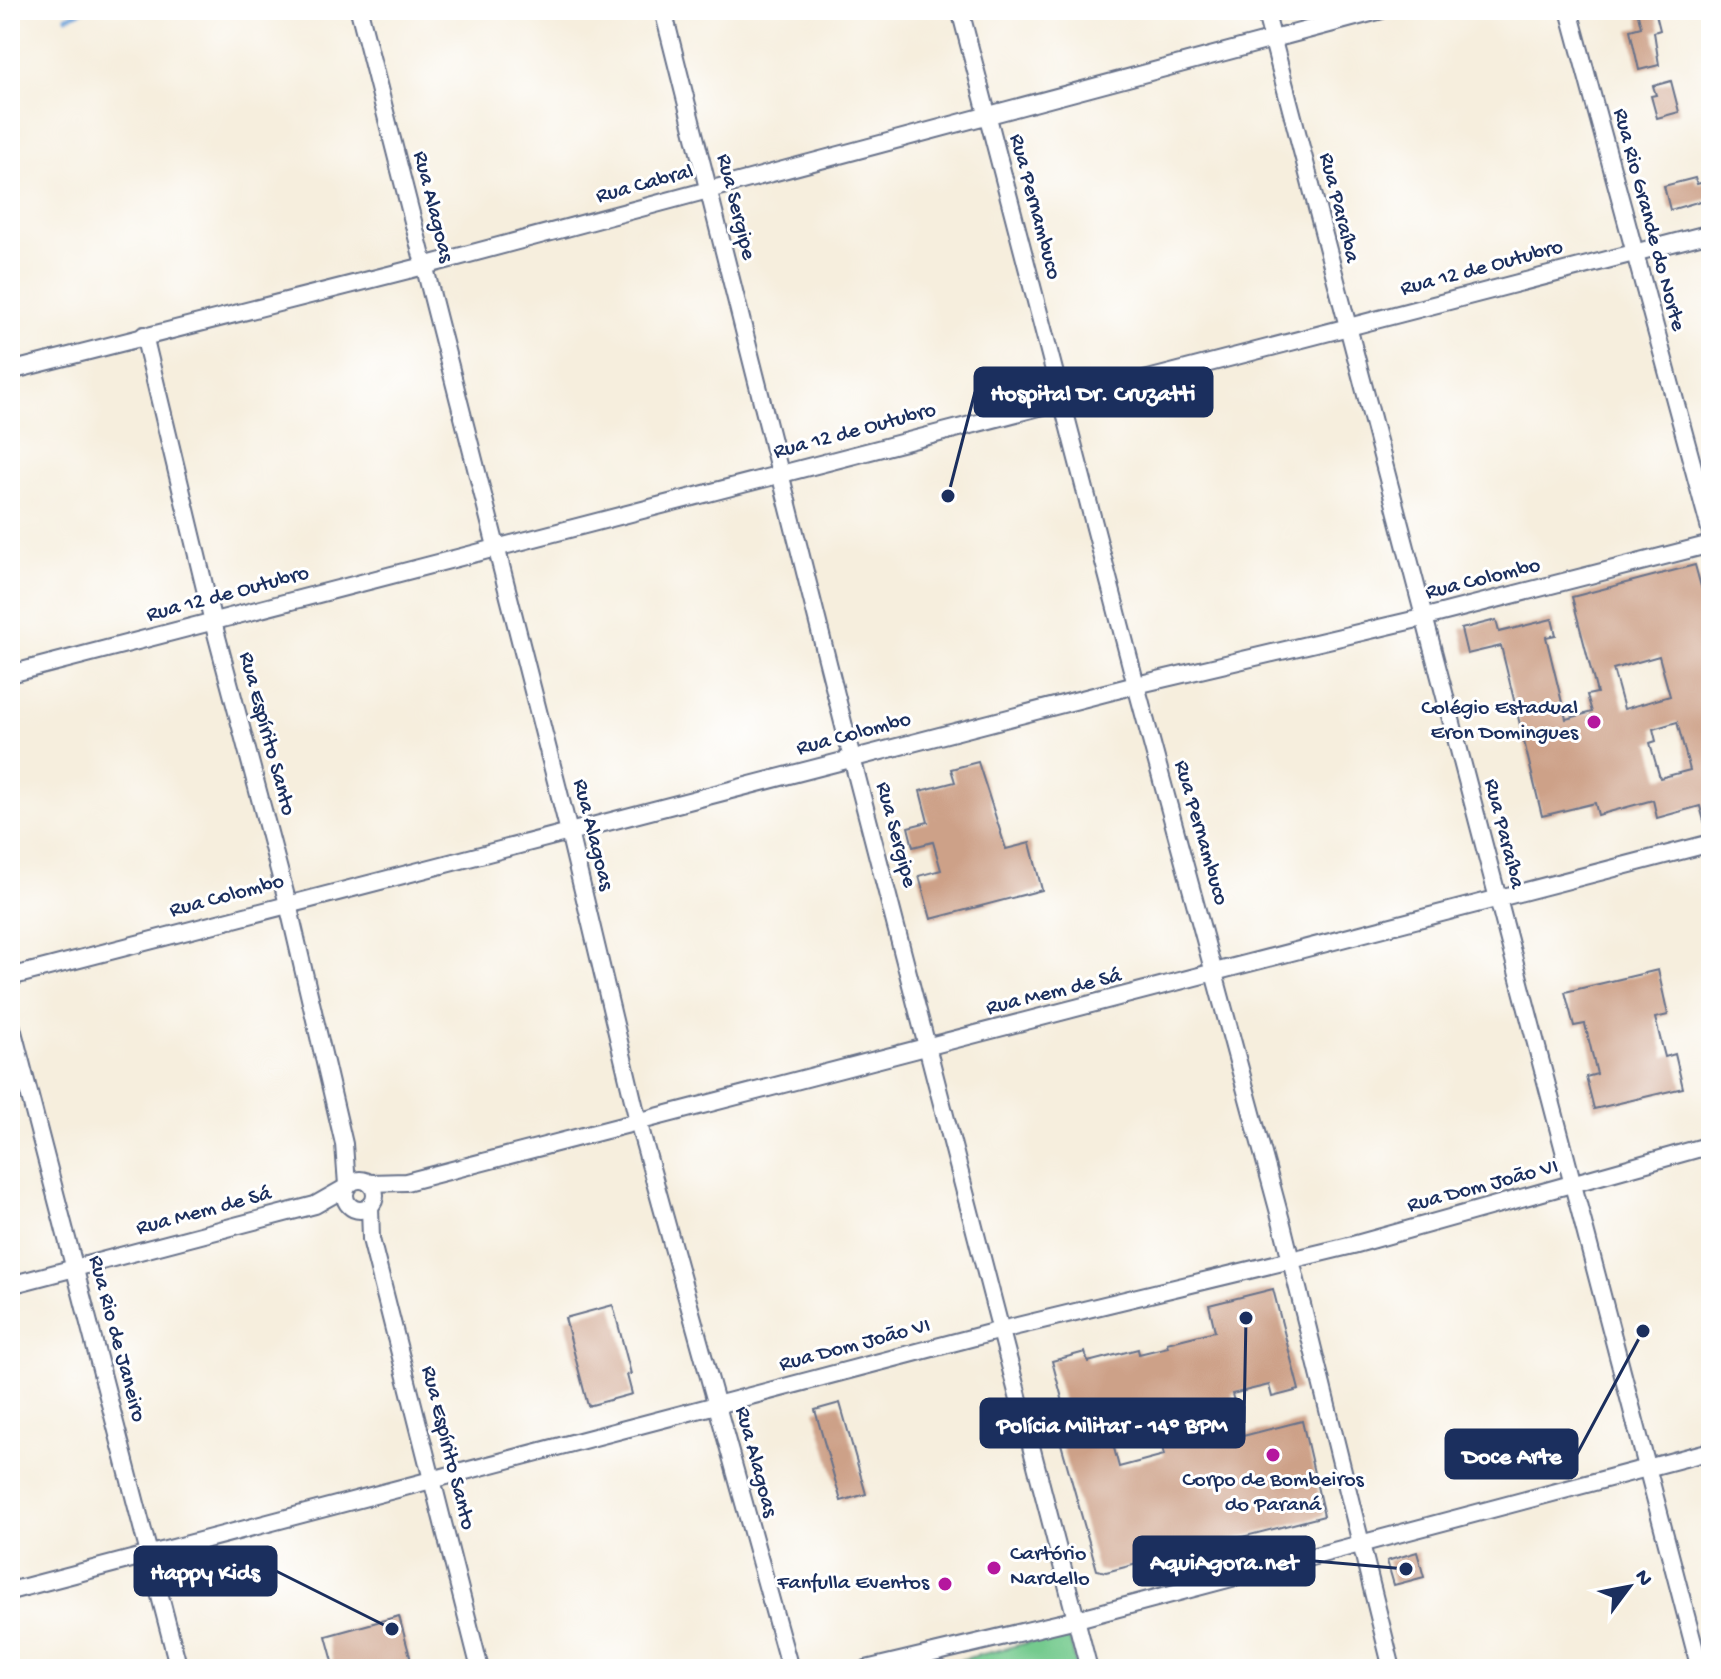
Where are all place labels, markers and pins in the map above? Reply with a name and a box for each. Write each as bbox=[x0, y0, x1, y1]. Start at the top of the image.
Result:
callout: Hospital Dr. Cruzatti bbox=[975, 368, 1212, 416]
place label: Colégio Estadual Eron Domingues bbox=[1421, 696, 1579, 747]
marker: Colégio Estadual Eron Domingues bbox=[1585, 713, 1603, 731]
callout: Polícia Militar - 14º BPM bbox=[981, 1399, 1244, 1447]
callout: Doce Arte bbox=[1446, 1430, 1577, 1478]
marker: Corpo de Bombeiros do Paraná bbox=[1264, 1446, 1282, 1464]
place label: Corpo de Bombeiros do Paraná bbox=[1182, 1468, 1365, 1519]
callout: AquiAgora.net bbox=[1134, 1537, 1314, 1585]
place label: Cartório Nardello bbox=[1010, 1542, 1090, 1593]
callout: Happy Kids bbox=[135, 1547, 276, 1595]
marker: Cartório Nardello bbox=[985, 1559, 1003, 1577]
place label: Fanfulla Eventos bbox=[776, 1571, 930, 1597]
marker: Fanfulla Eventos bbox=[936, 1575, 954, 1593]

